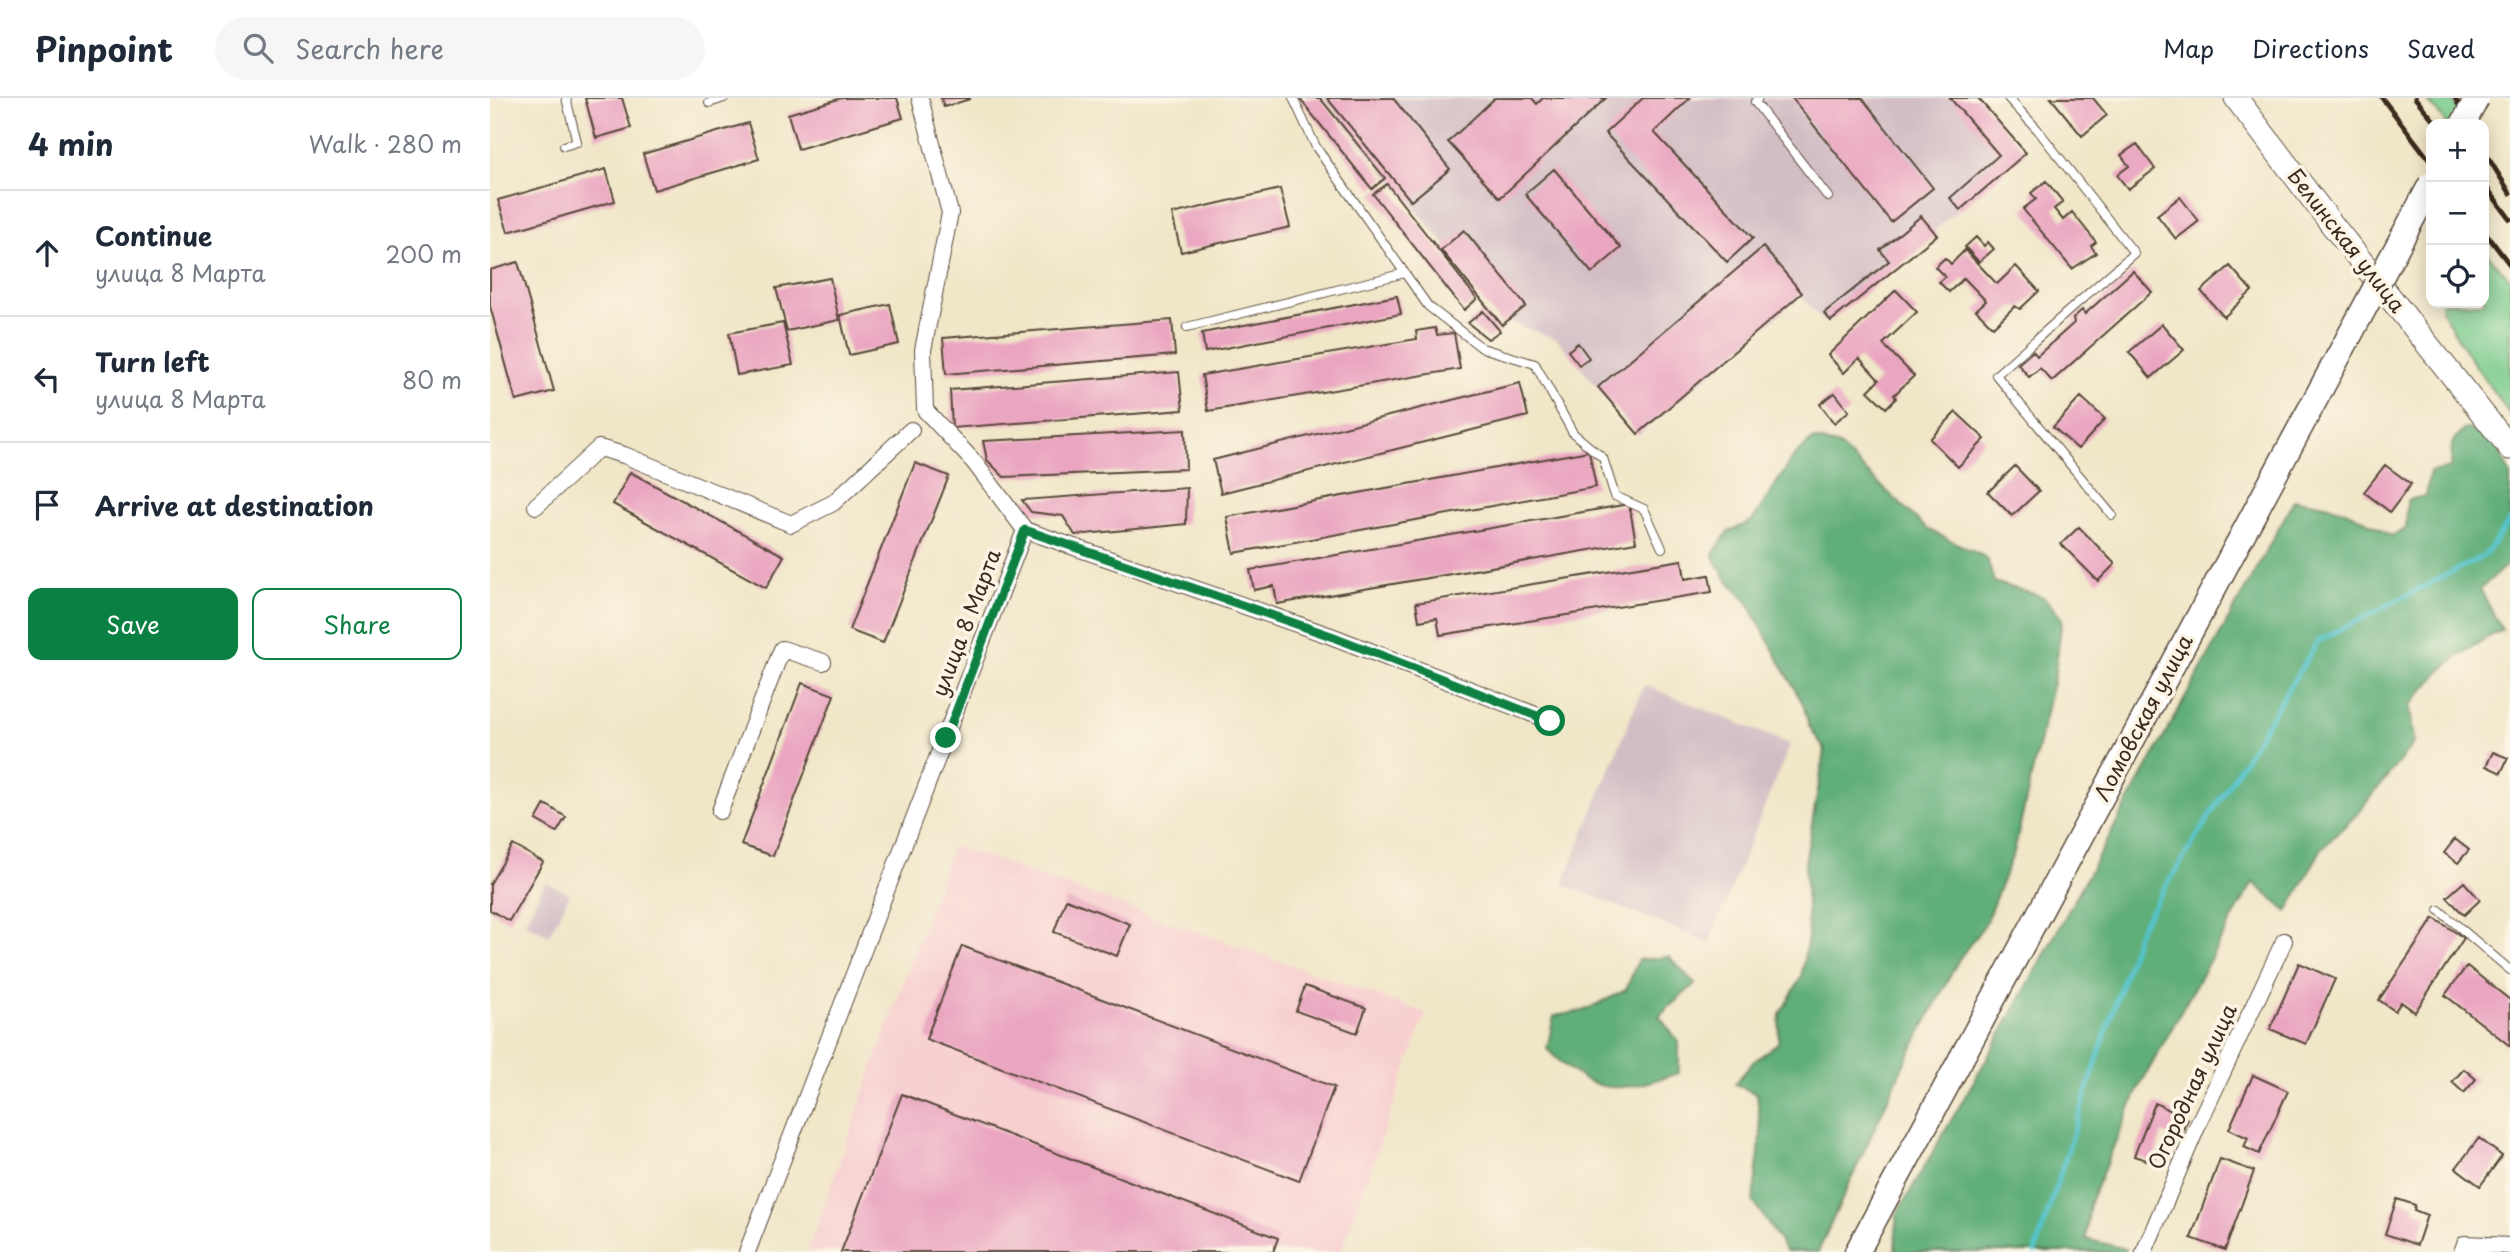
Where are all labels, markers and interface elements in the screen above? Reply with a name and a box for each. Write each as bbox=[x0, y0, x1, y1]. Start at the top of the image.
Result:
search box bbox=[215, 17, 705, 80]
text: Pinpoint bbox=[35, 23, 173, 73]
icon: search bbox=[239, 29, 277, 67]
text: Search here bbox=[295, 29, 444, 68]
text: Map bbox=[2163, 30, 2214, 66]
text: Directions bbox=[2252, 30, 2369, 66]
text: Saved bbox=[2407, 30, 2475, 66]
map controls bbox=[2426, 119, 2489, 308]
button: + bbox=[2426, 119, 2489, 182]
text: 4 min bbox=[28, 121, 114, 166]
text: Walk · 280 m bbox=[309, 126, 462, 161]
street label: Белинская улица bbox=[2281, 161, 2415, 319]
button: − bbox=[2426, 182, 2489, 245]
text: Continue bbox=[95, 216, 212, 255]
icon: ahead bbox=[28, 234, 66, 272]
text: 200 m bbox=[385, 236, 462, 271]
button: locate bbox=[2426, 245, 2489, 308]
text: улица 8 Марта bbox=[95, 255, 266, 290]
text: Turn left bbox=[95, 342, 210, 381]
icon: left bbox=[28, 360, 66, 398]
text: 80 m bbox=[402, 362, 462, 397]
text: улица 8 Марта bbox=[95, 381, 266, 416]
icon: arrive bbox=[28, 486, 66, 524]
text: Arrive at destination bbox=[95, 486, 374, 525]
street label: улица 8 Марта bbox=[922, 544, 1008, 701]
button: Save bbox=[28, 588, 238, 660]
button: Share bbox=[252, 588, 462, 660]
street label: Ломовская улица bbox=[2085, 627, 2200, 806]
route start bbox=[1534, 705, 1565, 736]
route end bbox=[930, 722, 961, 753]
street label: Огородная улица bbox=[2139, 997, 2244, 1174]

